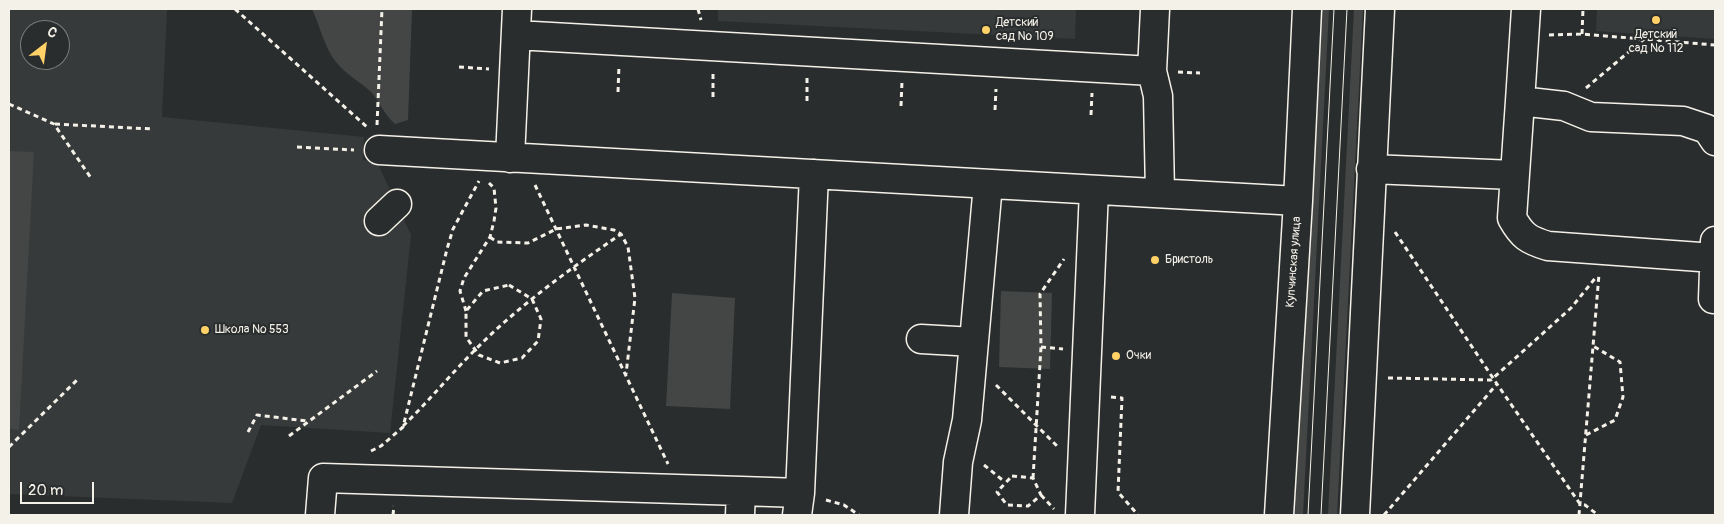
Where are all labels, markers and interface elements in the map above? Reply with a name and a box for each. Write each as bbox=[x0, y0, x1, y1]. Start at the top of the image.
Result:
marker: Детский сад № 112 bbox=[1650, 14, 1662, 26]
place label: Детский сад № 109 bbox=[996, 16, 1054, 44]
north arrow bbox=[20, 20, 70, 70]
text: С bbox=[44, 23, 60, 42]
marker: Детский сад № 109 bbox=[980, 24, 992, 36]
place label: Детский сад № 112 bbox=[1629, 28, 1683, 56]
street label: Купчинская улица bbox=[1284, 216, 1304, 308]
place label: Бристоль bbox=[1165, 253, 1213, 267]
marker: Бристоль bbox=[1149, 254, 1161, 266]
place label: Школа № 553 bbox=[215, 323, 289, 337]
marker: Школа № 553 bbox=[199, 324, 211, 336]
place label: Очки bbox=[1126, 349, 1151, 363]
marker: Очки bbox=[1110, 350, 1122, 362]
scale bar bbox=[22, 472, 96, 504]
text: 20 m bbox=[28, 481, 63, 500]

